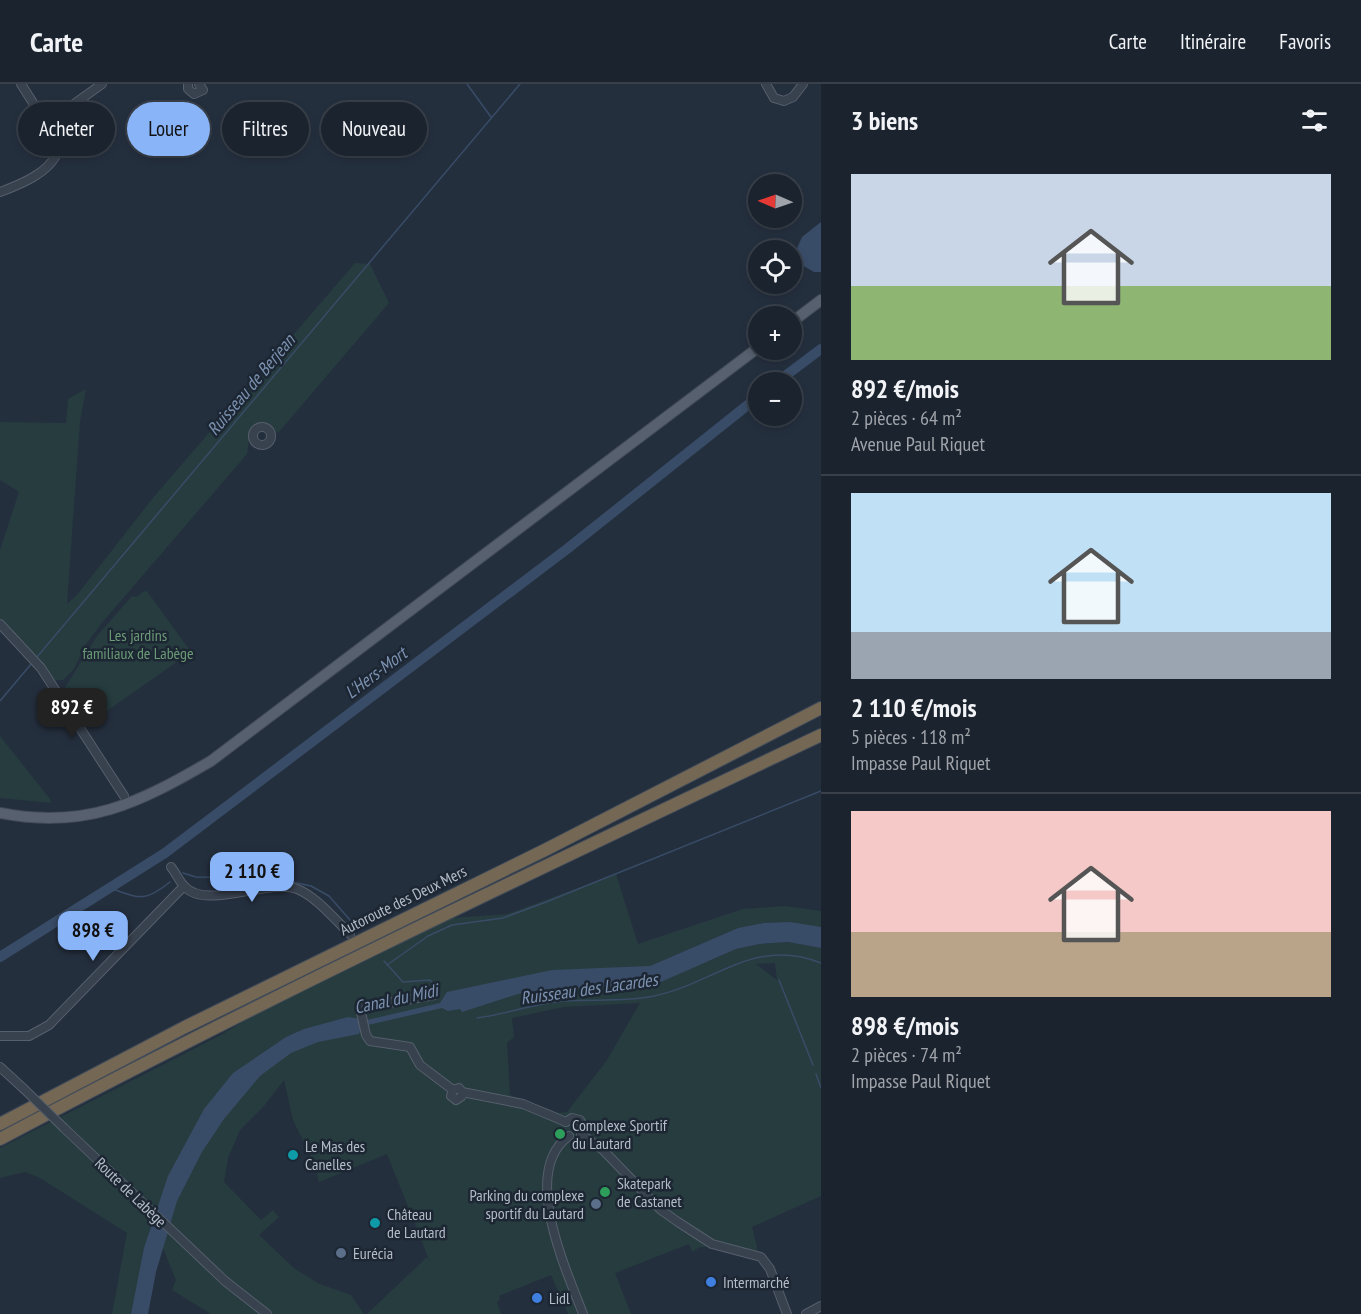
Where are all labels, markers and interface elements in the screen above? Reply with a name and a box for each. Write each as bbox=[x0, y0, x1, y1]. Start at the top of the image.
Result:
text: Carte bbox=[30, 23, 83, 60]
text: Carte bbox=[1109, 28, 1147, 55]
text: Itinéraire bbox=[1180, 28, 1246, 55]
text: Favoris bbox=[1279, 28, 1331, 55]
chip: Acheter bbox=[18, 102, 115, 156]
chip: Louer bbox=[127, 102, 210, 156]
chip: Filtres bbox=[222, 102, 309, 156]
chip: Nouveau bbox=[321, 102, 427, 156]
text: 3 biens bbox=[851, 104, 918, 137]
icon: filters bbox=[1298, 104, 1331, 137]
north arrow bbox=[748, 174, 802, 228]
map controls bbox=[748, 174, 802, 426]
icon: home bbox=[1037, 213, 1145, 321]
button: locate bbox=[748, 240, 802, 294]
button: + bbox=[748, 306, 802, 360]
water label: Ruisseau de Berjean bbox=[202, 329, 300, 440]
button: − bbox=[748, 372, 802, 426]
text: 892 €/mois bbox=[851, 372, 959, 405]
text: 2 pièces · 64 m² bbox=[851, 405, 962, 431]
text: Avenue Paul Riquet bbox=[851, 431, 985, 457]
icon: home bbox=[1037, 532, 1145, 640]
park label: Les jardins familiaux de Labège bbox=[82, 625, 194, 663]
water label: L'Hers-Mort bbox=[340, 641, 413, 703]
pin: 892 € bbox=[30, 688, 114, 739]
text: 2 110 €/mois bbox=[851, 691, 977, 724]
text: 892 € bbox=[51, 694, 93, 720]
text: 5 pièces · 118 m² bbox=[851, 724, 971, 750]
text: Impasse Paul Riquet bbox=[851, 750, 990, 776]
icon: home bbox=[1037, 850, 1145, 958]
pin: 2 110 € bbox=[197, 852, 307, 903]
text: 2 110 € bbox=[224, 858, 280, 884]
street label: Autoroute des Deux Mers bbox=[336, 861, 470, 939]
pin: 898 € bbox=[51, 911, 135, 962]
text: 898 € bbox=[72, 917, 114, 943]
water label: Ruisseau des Lacardes bbox=[519, 967, 661, 1010]
water label: Canal du Midi bbox=[352, 978, 442, 1019]
text: 898 €/mois bbox=[851, 1009, 959, 1042]
text: 2 pièces · 74 m² bbox=[851, 1042, 962, 1068]
text: Impasse Paul Riquet bbox=[851, 1068, 990, 1094]
place label: Complexe Sportif du Lautard bbox=[572, 1115, 668, 1153]
marker: Complexe Sportif du Lautard bbox=[553, 1127, 567, 1141]
place label: Le Mas des Canelles bbox=[305, 1136, 365, 1174]
marker: Le Mas des Canelles bbox=[286, 1148, 300, 1162]
street label: Route de Labège bbox=[91, 1153, 171, 1231]
place label: Skatepark de Castanet bbox=[617, 1173, 682, 1211]
place label: Parking du complexe sportif du Lautard bbox=[470, 1185, 584, 1223]
marker: Skatepark de Castanet bbox=[598, 1185, 612, 1199]
marker: Parking du complexe sportif du Lautard bbox=[589, 1197, 603, 1211]
place label: Château de Lautard bbox=[387, 1204, 446, 1242]
marker: Château de Lautard bbox=[368, 1216, 382, 1230]
place label: Eurécia bbox=[353, 1243, 393, 1263]
marker: Eurécia bbox=[334, 1246, 348, 1260]
place label: Intermarché bbox=[723, 1272, 790, 1292]
marker: Intermarché bbox=[704, 1275, 718, 1289]
place label: Lidl bbox=[549, 1288, 570, 1308]
marker: Lidl bbox=[530, 1291, 544, 1305]

